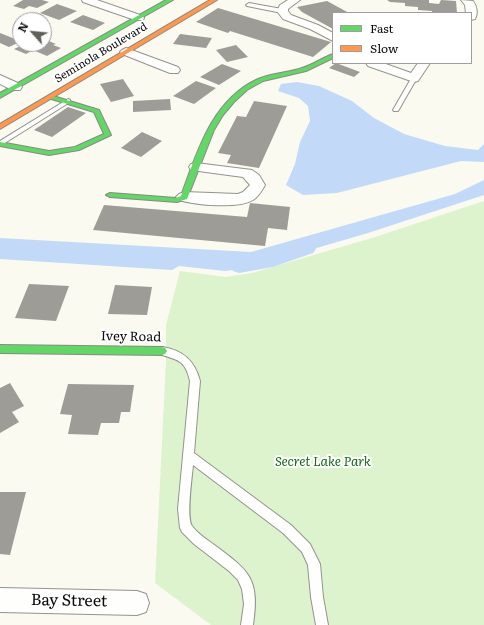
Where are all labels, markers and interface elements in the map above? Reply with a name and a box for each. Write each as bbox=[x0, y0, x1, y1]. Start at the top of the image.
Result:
north arrow bbox=[12, 12, 52, 52]
legend bbox=[332, 12, 472, 64]
text: N bbox=[13, 19, 31, 35]
text: Fast bbox=[370, 19, 393, 37]
street label: Seminola Boulevard bbox=[52, 20, 150, 86]
text: Slow bbox=[370, 39, 398, 57]
street label: Ivey Road bbox=[101, 329, 161, 345]
park label: Secret Lake Park bbox=[275, 454, 371, 470]
street label: Bay Street bbox=[31, 591, 107, 611]

